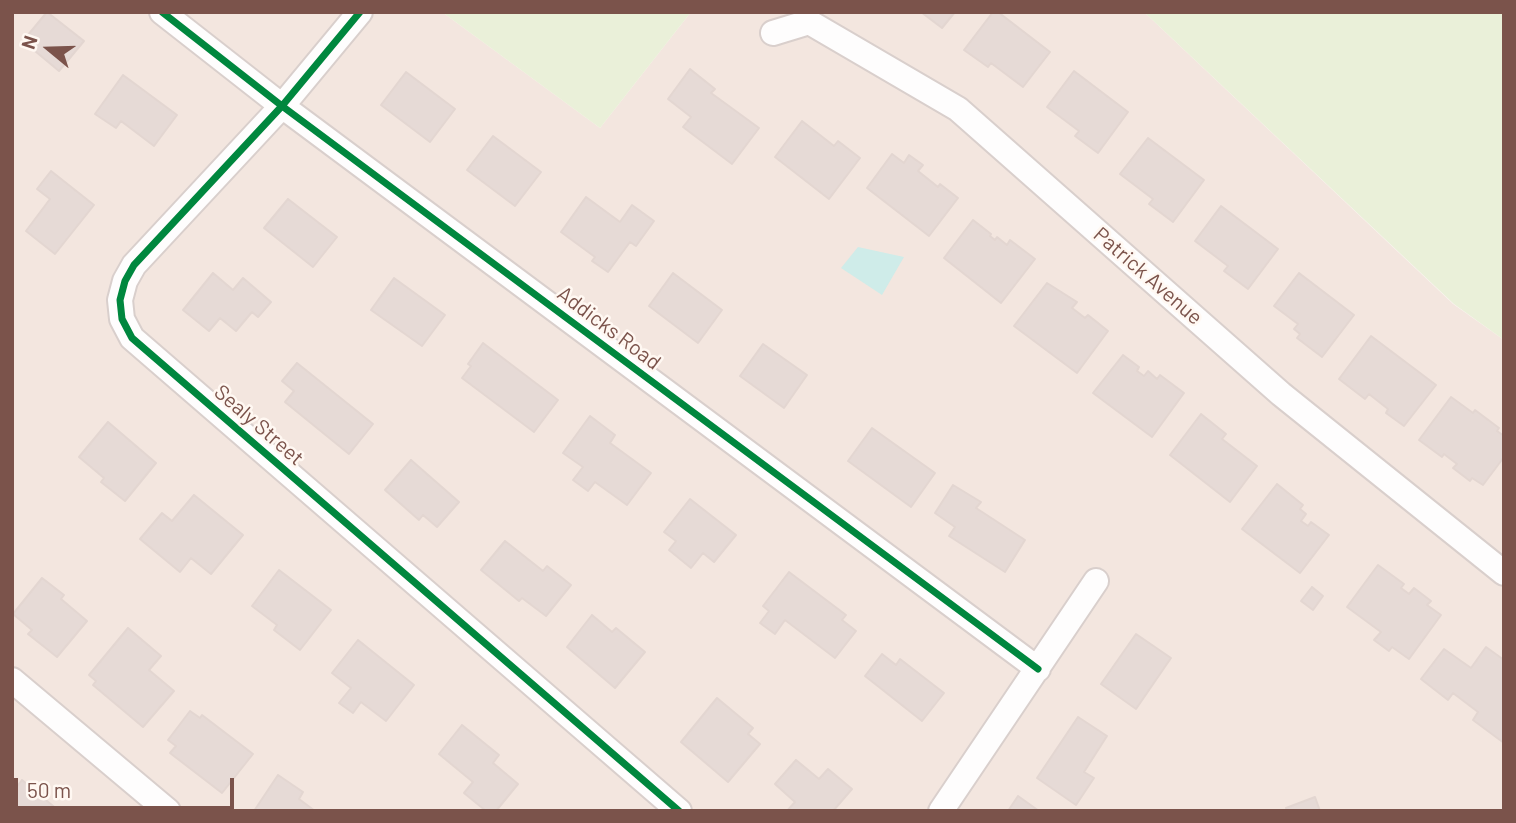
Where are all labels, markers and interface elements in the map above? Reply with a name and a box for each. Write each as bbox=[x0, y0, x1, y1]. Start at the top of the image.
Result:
north arrow bbox=[14, 14, 84, 84]
text: N bbox=[16, 32, 42, 52]
street label: Patrick Avenue bbox=[1088, 222, 1208, 330]
street label: Addicks Road bbox=[552, 281, 666, 375]
street label: Sealy Street bbox=[209, 379, 309, 471]
scale bar bbox=[18, 764, 238, 808]
text: 50 m bbox=[27, 777, 71, 802]

